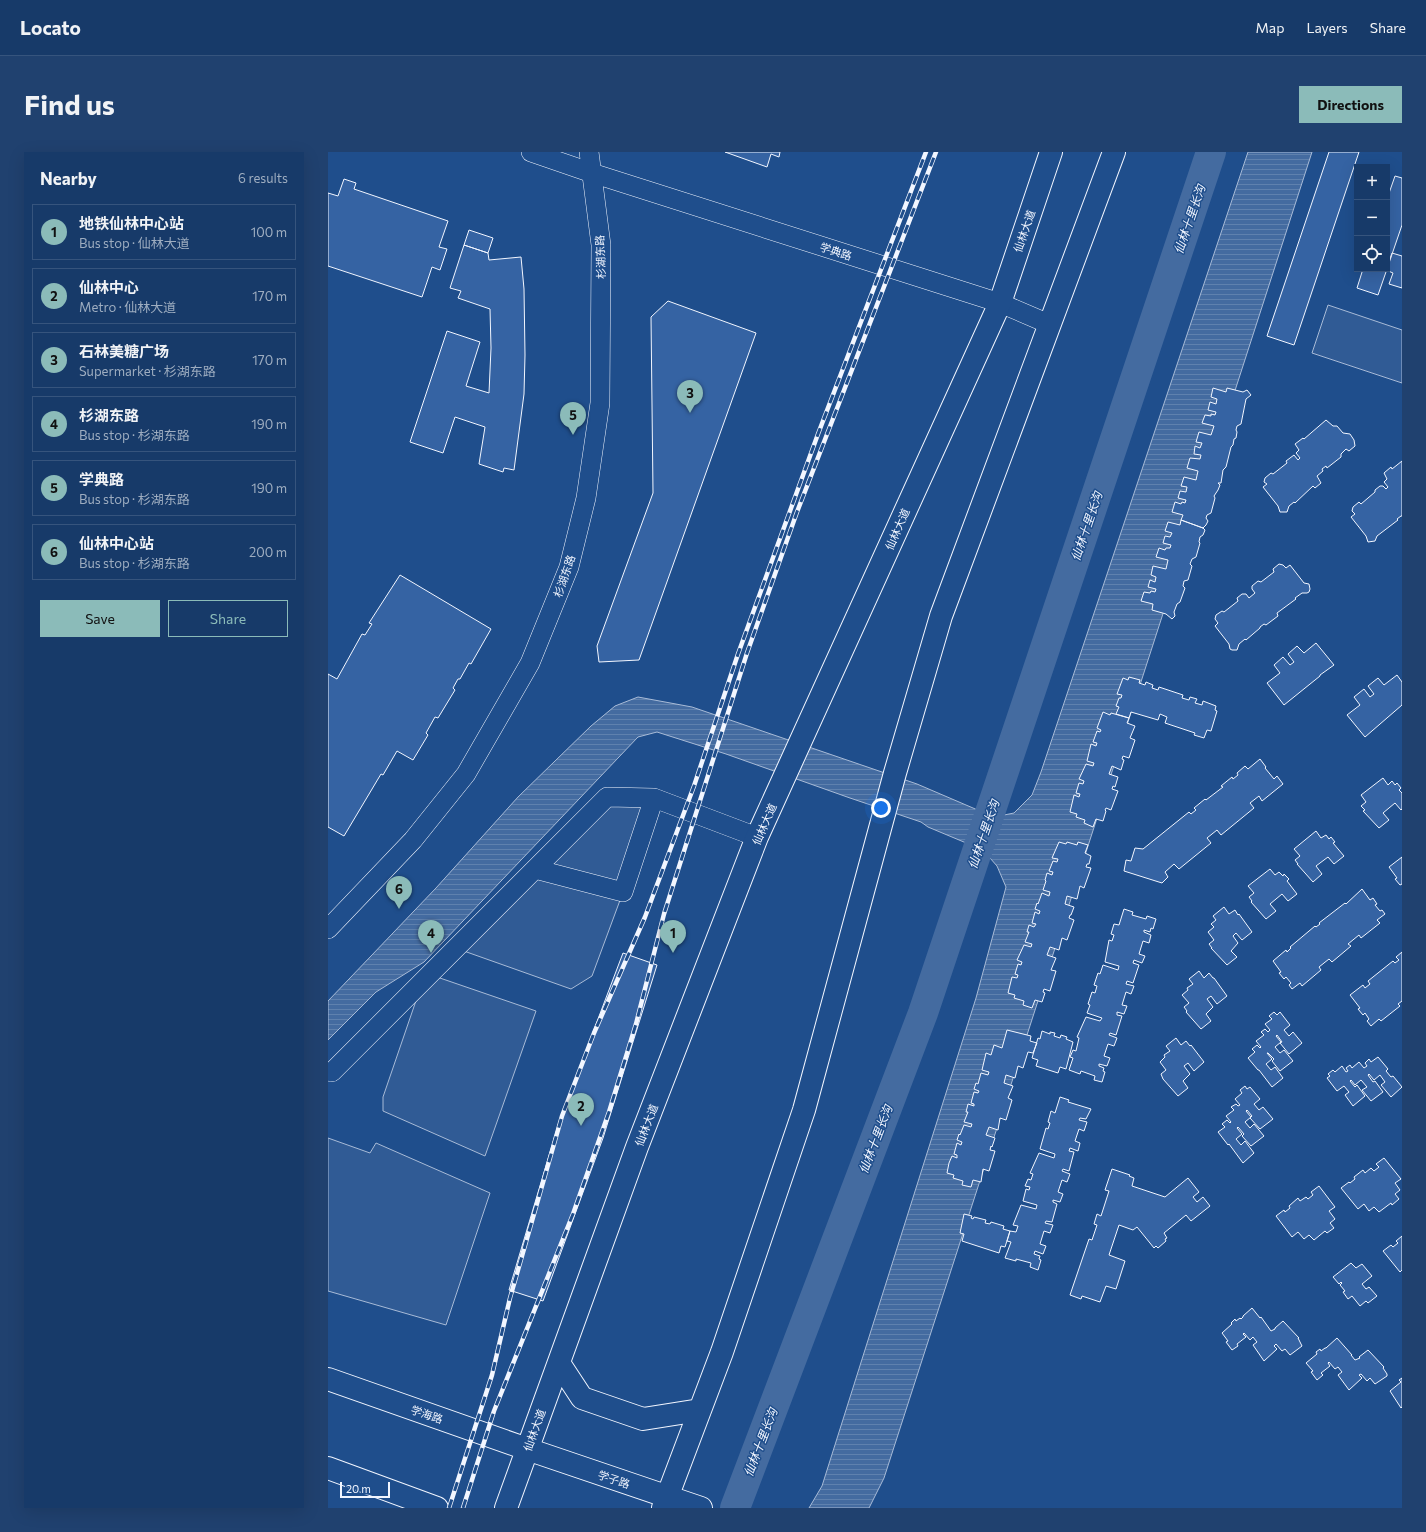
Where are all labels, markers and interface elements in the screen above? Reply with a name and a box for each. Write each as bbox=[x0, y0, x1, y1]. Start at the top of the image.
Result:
text: Locato bbox=[20, 16, 81, 39]
text: Map bbox=[1256, 19, 1284, 36]
text: Layers bbox=[1306, 19, 1348, 36]
text: Share bbox=[1370, 19, 1406, 36]
button: Directions bbox=[1299, 86, 1402, 123]
text: Find us bbox=[24, 87, 115, 121]
map controls bbox=[1354, 164, 1390, 272]
button: + bbox=[1354, 164, 1390, 200]
text: Nearby bbox=[40, 168, 97, 189]
text: 6 results bbox=[238, 170, 288, 186]
water label: 仙林十里长沟 bbox=[1171, 181, 1208, 255]
button: − bbox=[1354, 200, 1390, 236]
street label: 仙林大道 bbox=[1011, 208, 1037, 254]
text: 地铁仙林中心站 bbox=[79, 214, 184, 232]
text: 1 bbox=[51, 224, 57, 240]
text: 100 m bbox=[251, 224, 287, 240]
text: Bus stop · 仙林大道 bbox=[79, 235, 190, 251]
street label: 杉湖东路 bbox=[593, 235, 607, 279]
button: locate bbox=[1354, 236, 1390, 272]
street label: 学典路 bbox=[818, 240, 854, 262]
text: 仙林中心 bbox=[79, 278, 139, 296]
text: 2 bbox=[50, 288, 58, 304]
text: 170 m bbox=[252, 288, 287, 304]
text: Metro · 仙林大道 bbox=[79, 299, 176, 315]
text: 石林美糖广场 bbox=[79, 342, 169, 360]
text: 3 bbox=[50, 352, 58, 368]
text: 170 m bbox=[252, 352, 287, 368]
text: Supermarket · 杉湖东路 bbox=[79, 363, 216, 379]
pin: 3 bbox=[677, 380, 703, 413]
pin: 5 bbox=[560, 402, 586, 435]
text: 杉湖东路 bbox=[79, 406, 139, 424]
text: 4 bbox=[50, 416, 58, 432]
text: 190 m bbox=[251, 416, 287, 432]
text: Bus stop · 杉湖东路 bbox=[79, 427, 190, 443]
text: 学典路 bbox=[79, 470, 124, 488]
text: 5 bbox=[50, 480, 58, 496]
text: 190 m bbox=[251, 480, 287, 496]
water label: 仙林十里长沟 bbox=[1068, 488, 1105, 562]
text: Bus stop · 杉湖东路 bbox=[79, 491, 190, 507]
street label: 仙林大道 bbox=[882, 506, 912, 552]
text: 仙林中心站 bbox=[79, 534, 154, 552]
text: 6 bbox=[50, 544, 58, 560]
text: 200 m bbox=[249, 544, 287, 560]
street label: 杉湖东路 bbox=[551, 553, 577, 599]
text: Bus stop · 杉湖东路 bbox=[79, 555, 190, 571]
button: Save bbox=[40, 600, 160, 637]
button: Share bbox=[168, 600, 288, 637]
water label: 仙林十里长沟 bbox=[965, 796, 1002, 870]
your location bbox=[871, 798, 891, 818]
street label: 仙林大道 bbox=[749, 801, 779, 847]
pin: 6 bbox=[386, 876, 412, 909]
pin: 4 bbox=[418, 920, 444, 953]
pin: 1 bbox=[660, 920, 686, 953]
pin: 2 bbox=[568, 1093, 594, 1126]
water label: 仙林十里长沟 bbox=[856, 1101, 895, 1175]
street label: 仙林大道 bbox=[632, 1102, 660, 1148]
street label: 学海路 bbox=[409, 1402, 445, 1426]
water label: 仙林十里长沟 bbox=[741, 1404, 780, 1478]
street label: 仙林大道 bbox=[520, 1407, 548, 1453]
street label: 学子路 bbox=[596, 1467, 632, 1491]
scale bar bbox=[340, 1480, 390, 1499]
text: 20 m bbox=[346, 1482, 371, 1495]

